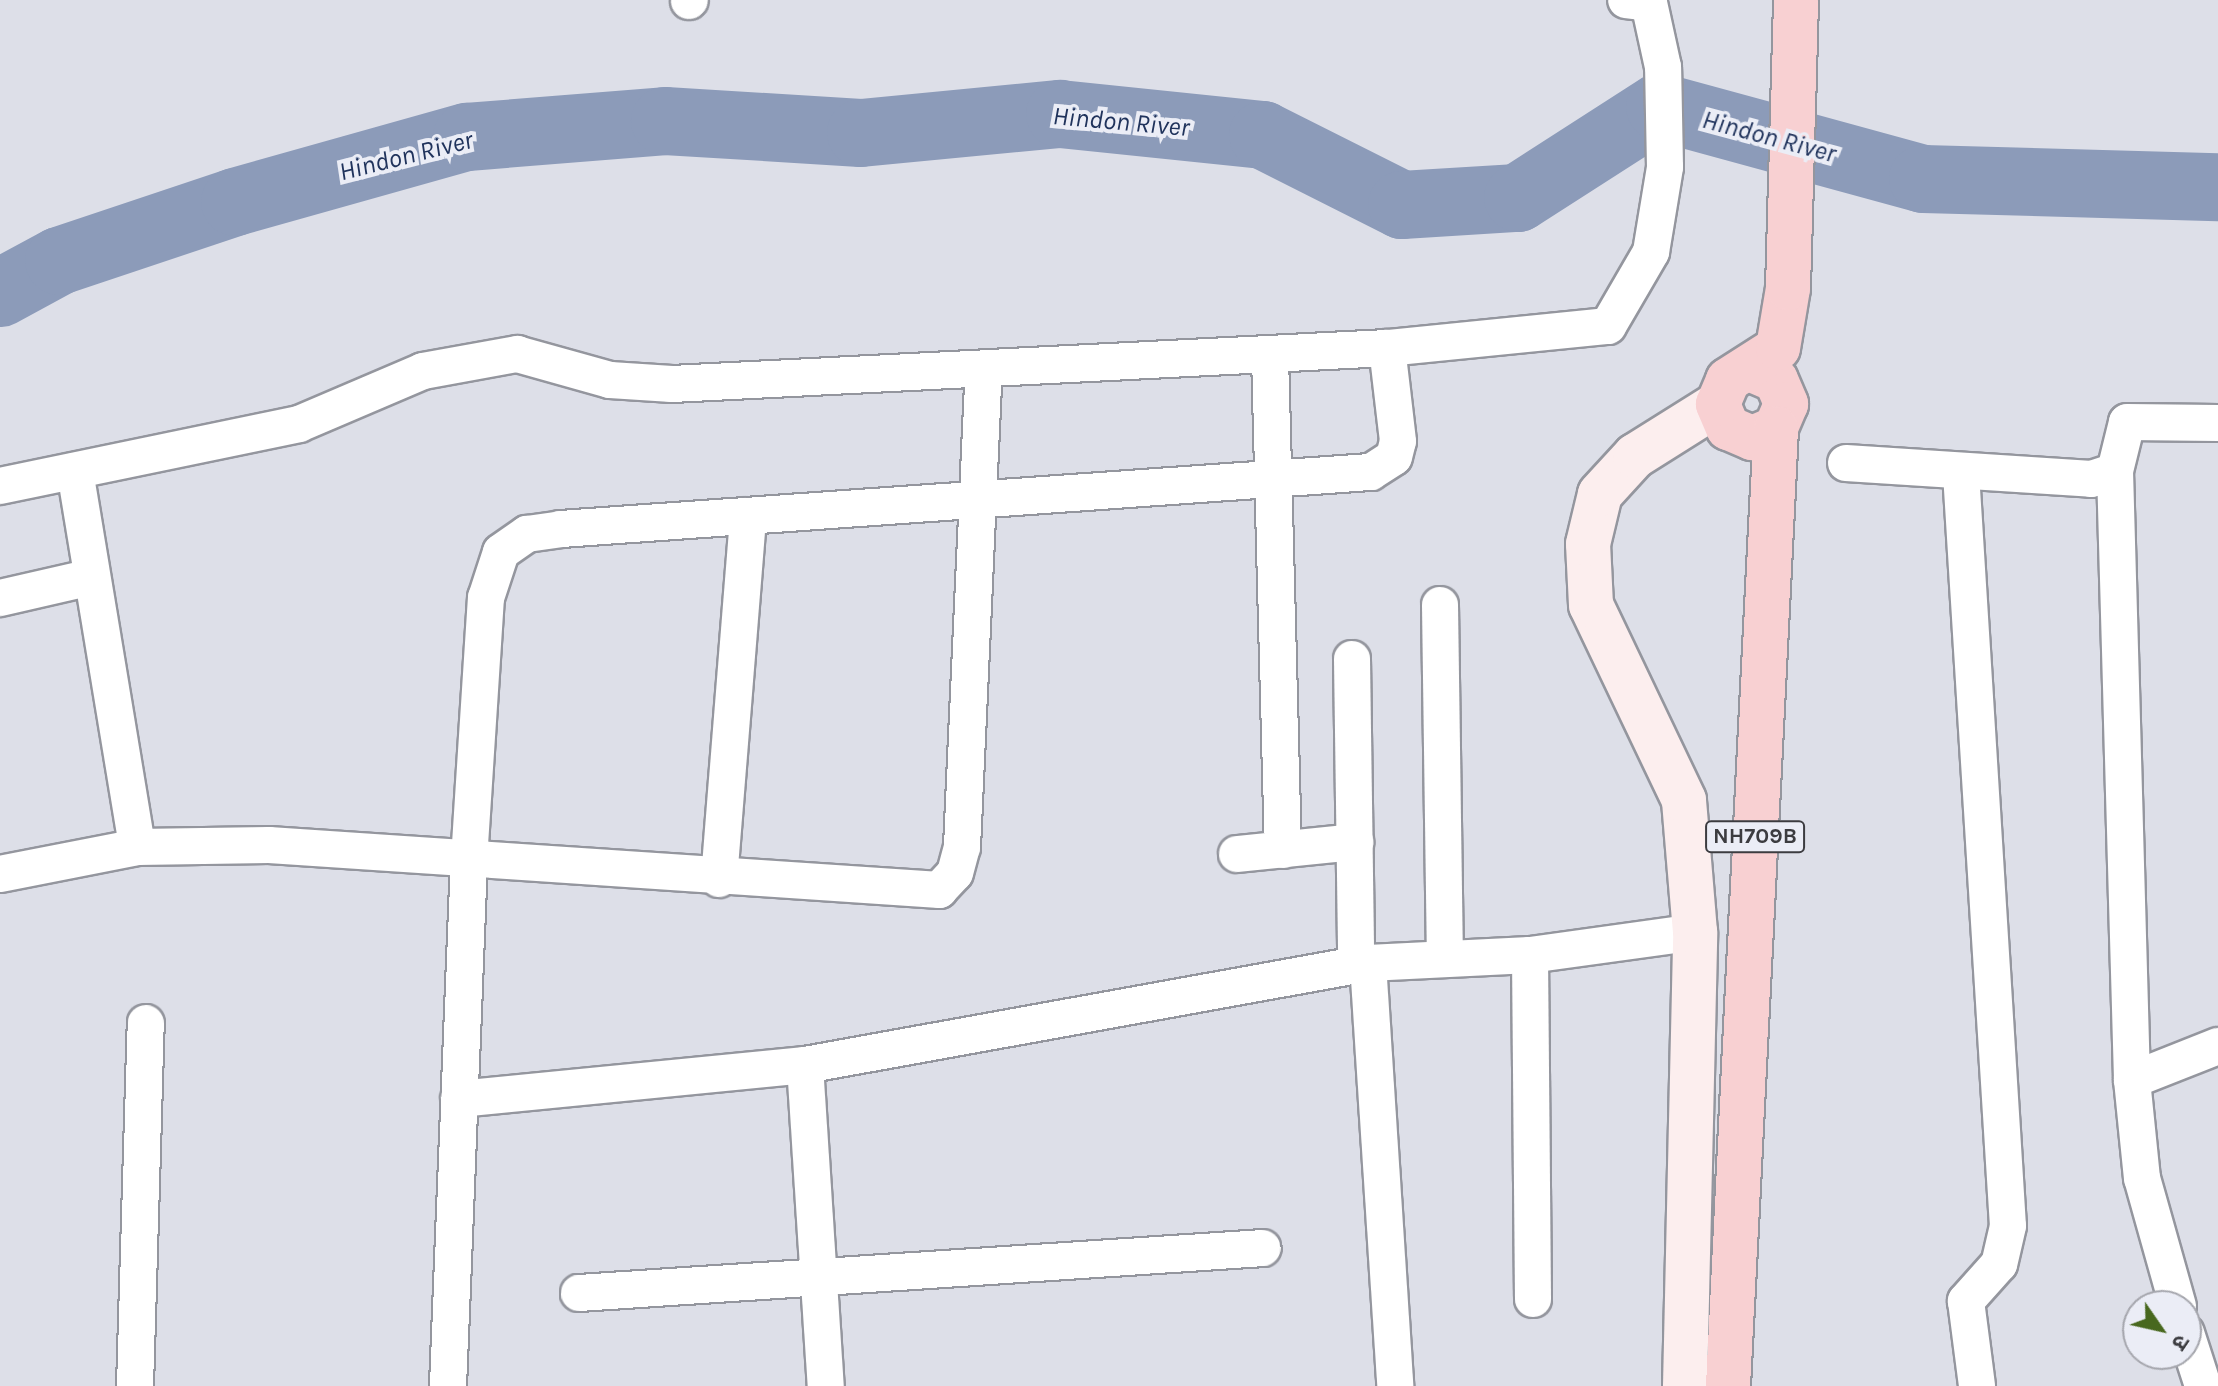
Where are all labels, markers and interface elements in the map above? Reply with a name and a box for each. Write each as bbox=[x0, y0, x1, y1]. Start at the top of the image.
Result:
water label: Hindon River bbox=[1051, 100, 1191, 144]
water label: Hindon River bbox=[1699, 104, 1839, 170]
water label: Hindon River bbox=[336, 124, 476, 188]
road number: NH709B bbox=[1705, 819, 1805, 855]
north arrow bbox=[2122, 1290, 2202, 1370]
text: उ bbox=[2166, 1330, 2195, 1355]

